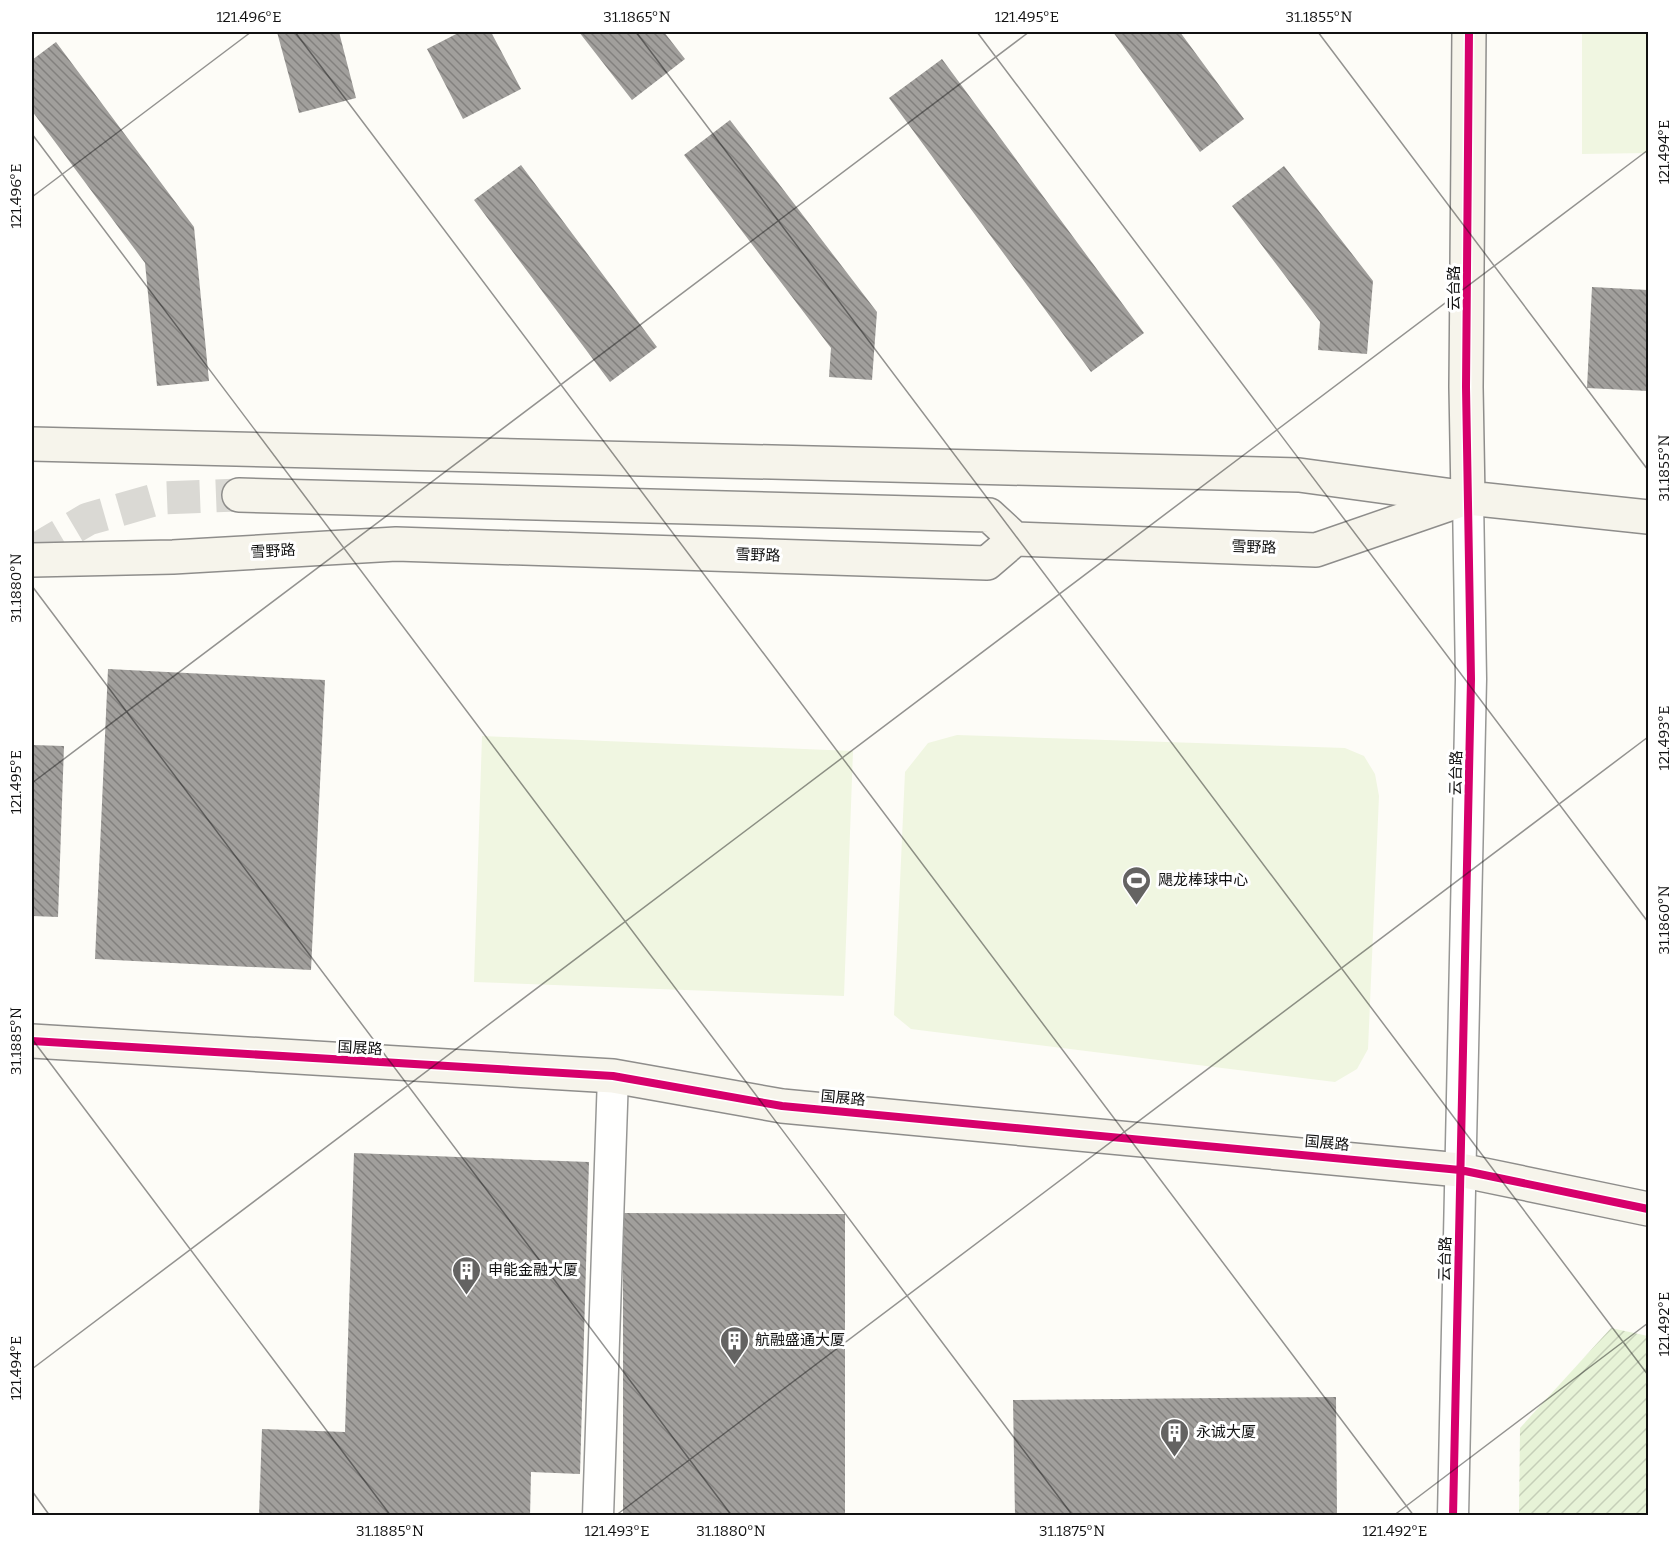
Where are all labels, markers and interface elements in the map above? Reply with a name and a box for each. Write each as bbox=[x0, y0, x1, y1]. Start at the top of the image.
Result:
text: 121.496°E bbox=[217, 8, 281, 26]
text: 31.1865°N bbox=[603, 8, 671, 26]
text: 121.495°E bbox=[995, 8, 1059, 26]
text: 31.1855°N bbox=[1286, 8, 1353, 26]
text: 121.494°E bbox=[1655, 120, 1673, 184]
text: 121.496°E bbox=[7, 164, 25, 228]
street label: 云台路 bbox=[1445, 265, 1463, 311]
text: 31.1855°N bbox=[1655, 434, 1673, 501]
street label: 雪野路 bbox=[1231, 537, 1277, 557]
street label: 雪野路 bbox=[250, 541, 296, 561]
street label: 雪野路 bbox=[735, 545, 781, 565]
text: 31.1880°N bbox=[7, 553, 25, 623]
text: 121.493°E bbox=[1655, 706, 1673, 770]
text: 121.495°E bbox=[7, 750, 25, 814]
street label: 云台路 bbox=[1447, 750, 1465, 796]
sports icon: 飓龙棒球中心 bbox=[1121, 864, 1153, 906]
place label: 飓龙棒球中心 bbox=[1158, 871, 1248, 889]
text: 31.1860°N bbox=[1655, 885, 1673, 955]
text: 31.1885°N bbox=[7, 1007, 25, 1075]
street label: 国展路 bbox=[337, 1038, 383, 1058]
street label: 国展路 bbox=[820, 1087, 866, 1109]
street label: 国展路 bbox=[1304, 1132, 1350, 1154]
street label: 云台路 bbox=[1436, 1236, 1454, 1282]
building icon: 申能金融大厦 bbox=[451, 1254, 483, 1296]
place label: 申能金融大厦 bbox=[488, 1261, 578, 1279]
text: 121.492°E bbox=[1655, 1292, 1673, 1356]
building icon: 航融盛通大厦 bbox=[718, 1324, 750, 1366]
place label: 航融盛通大厦 bbox=[755, 1331, 845, 1349]
text: 121.494°E bbox=[7, 1336, 25, 1400]
building icon: 永诚大厦 bbox=[1159, 1416, 1191, 1458]
place label: 永诚大厦 bbox=[1196, 1423, 1256, 1441]
text: 31.1885°N bbox=[356, 1522, 424, 1540]
text: 121.493°E bbox=[585, 1522, 649, 1540]
text: 31.1880°N bbox=[696, 1522, 766, 1540]
text: 31.1875°N bbox=[1039, 1522, 1105, 1540]
text: 121.492°E bbox=[1363, 1522, 1427, 1540]

